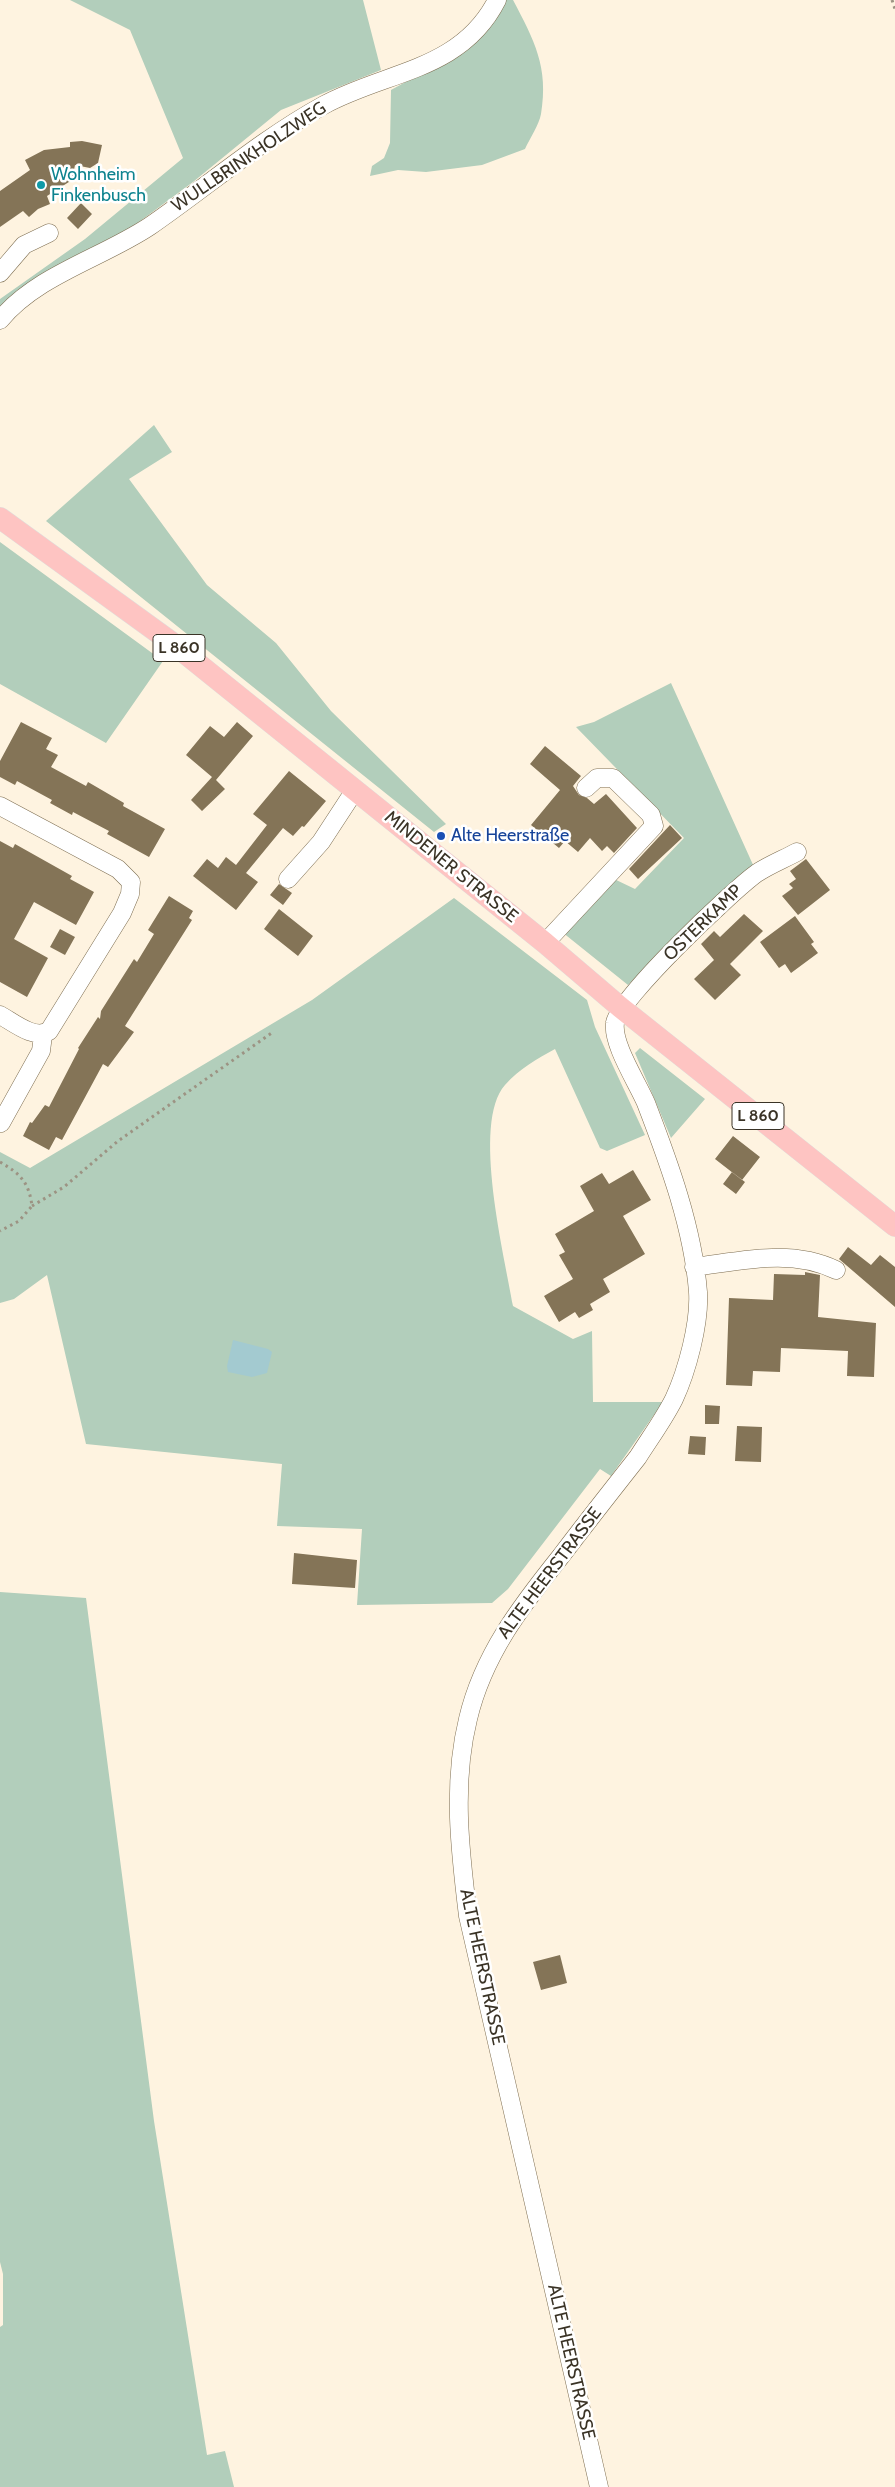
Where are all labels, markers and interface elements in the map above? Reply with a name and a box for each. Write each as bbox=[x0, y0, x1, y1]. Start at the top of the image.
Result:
street label: WULLBRINKHOLZWEG bbox=[168, 97, 330, 217]
place label: Wohnheim Finkenbusch bbox=[51, 164, 146, 206]
marker: Wohnheim Finkenbusch bbox=[35, 179, 47, 191]
road number: L 860 bbox=[153, 634, 205, 661]
street label: MINDENER STRASSE bbox=[380, 807, 522, 927]
place label: Alte Heerstraße bbox=[451, 825, 569, 847]
marker: Alte Heerstraße bbox=[435, 830, 447, 842]
street label: OSTERKAMP bbox=[659, 880, 747, 966]
road number: L 860 bbox=[732, 1102, 784, 1130]
street label: ALTE HEERSTRASSE bbox=[494, 1503, 606, 1643]
street label: ALTE HEERSTRASSE bbox=[455, 1887, 509, 2047]
street label: ALTE HEERSTRASSE bbox=[543, 2282, 599, 2442]

